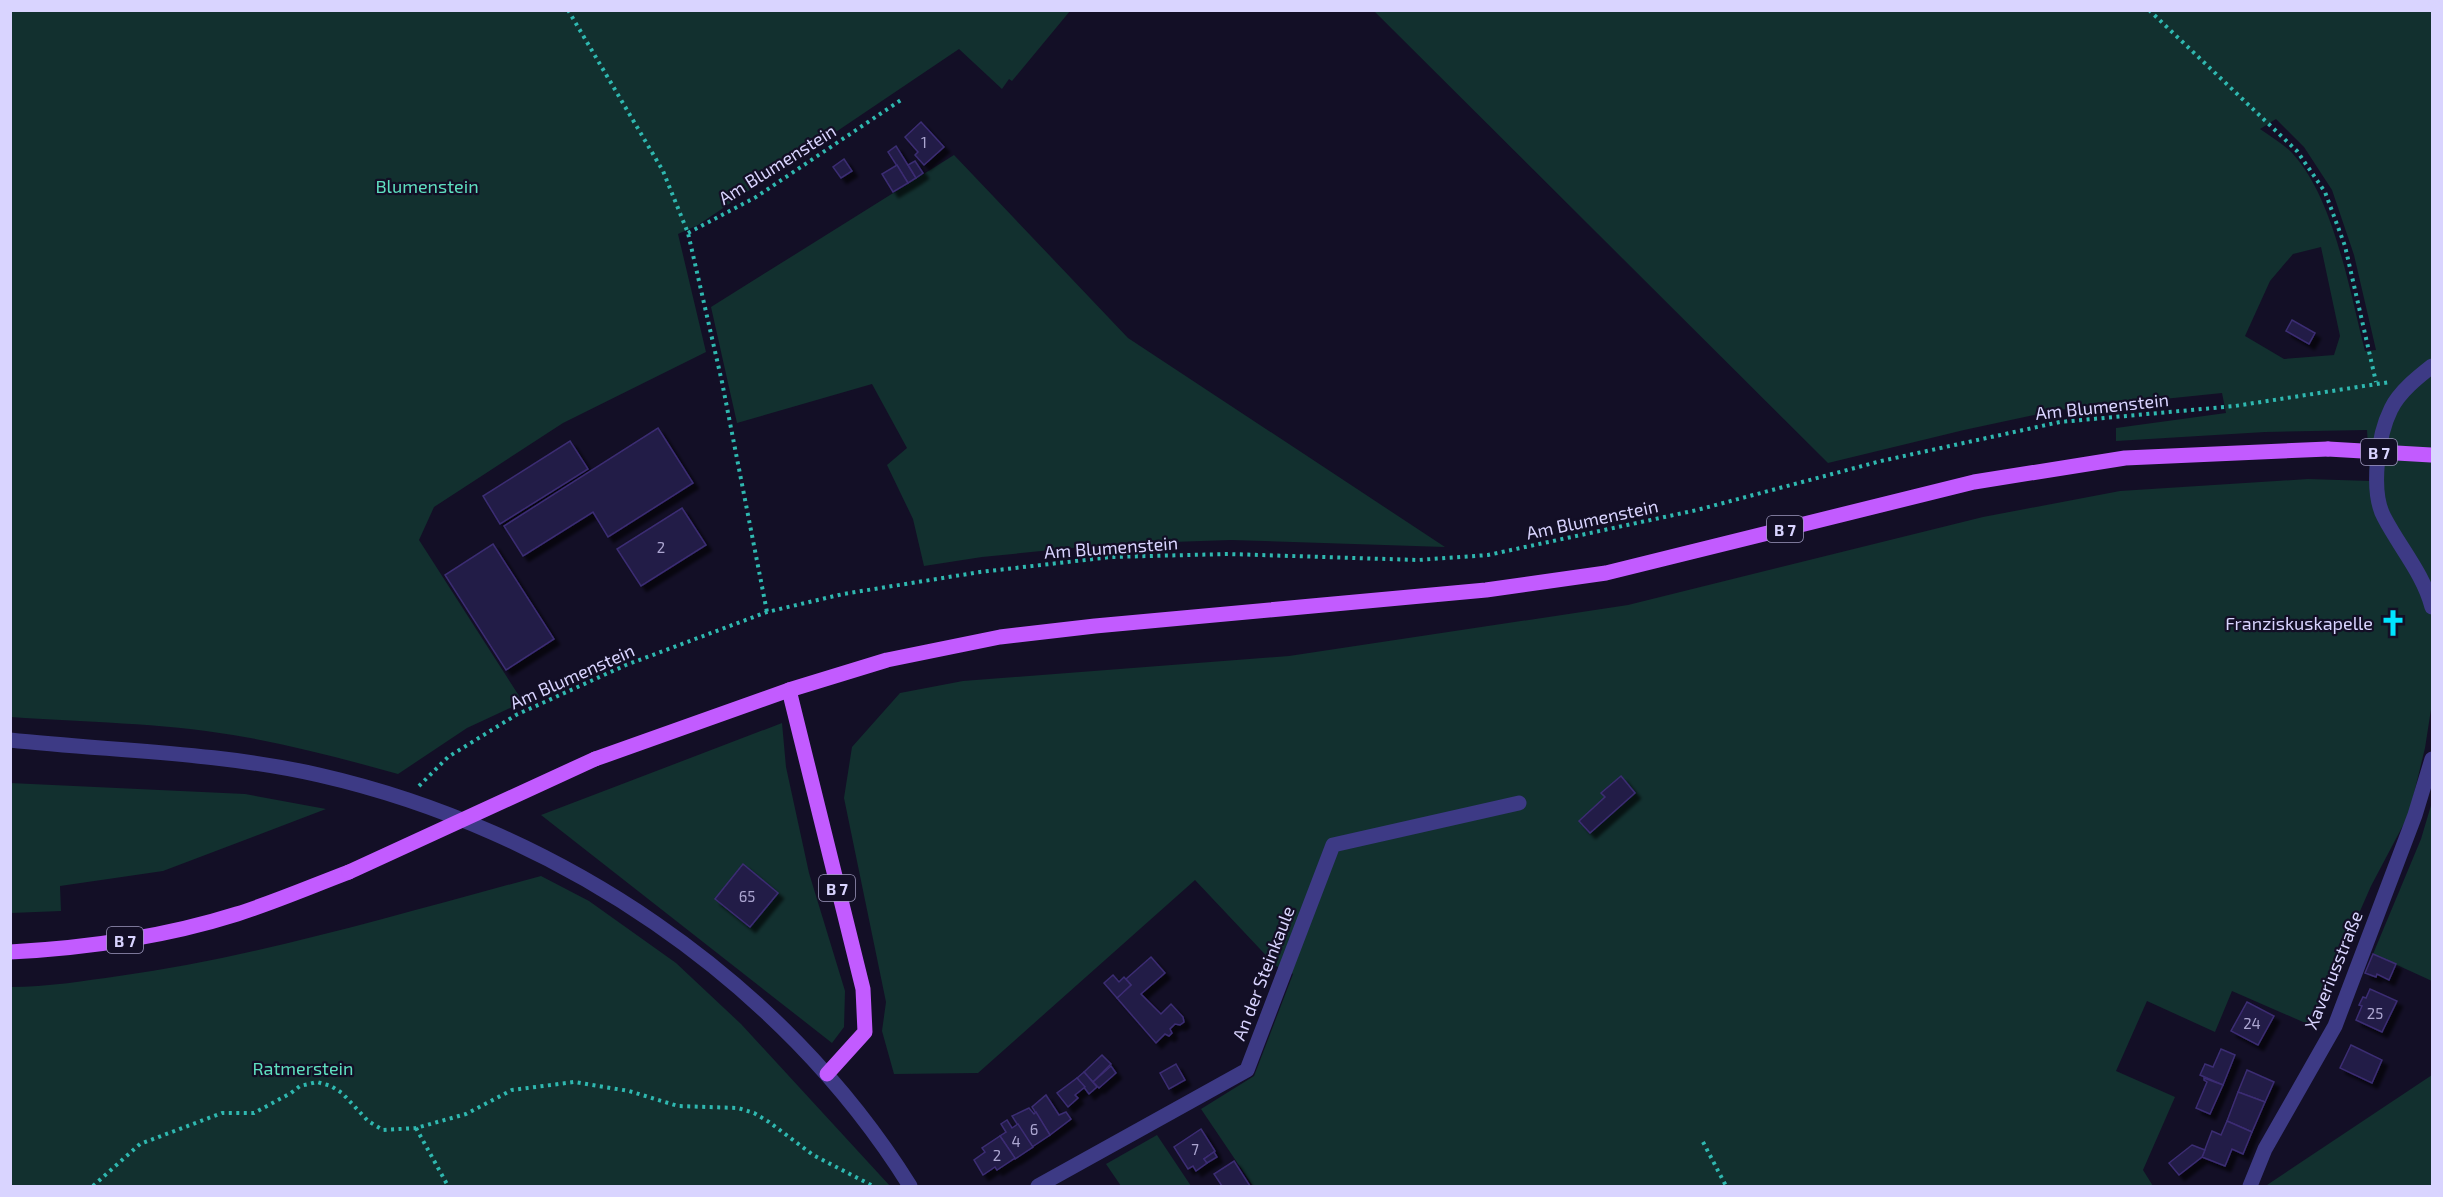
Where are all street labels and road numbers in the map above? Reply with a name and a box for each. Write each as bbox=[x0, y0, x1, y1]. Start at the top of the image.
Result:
street label: Am Blumenstein bbox=[714, 119, 840, 209]
street label: Am Blumenstein bbox=[2034, 388, 2170, 424]
road number: B 7 bbox=[2361, 439, 2397, 465]
street label: Am Blumenstein bbox=[1524, 494, 1660, 544]
road number: B 7 bbox=[1767, 516, 1803, 542]
street label: Am Blumenstein bbox=[1043, 531, 1179, 563]
street label: Am Blumenstein bbox=[506, 639, 638, 713]
road number: B 7 bbox=[819, 875, 855, 901]
street label: An der Steinkaule bbox=[1227, 903, 1299, 1043]
street label: Xaveriusstraße bbox=[2299, 907, 2367, 1033]
road number: B 7 bbox=[107, 927, 143, 953]

